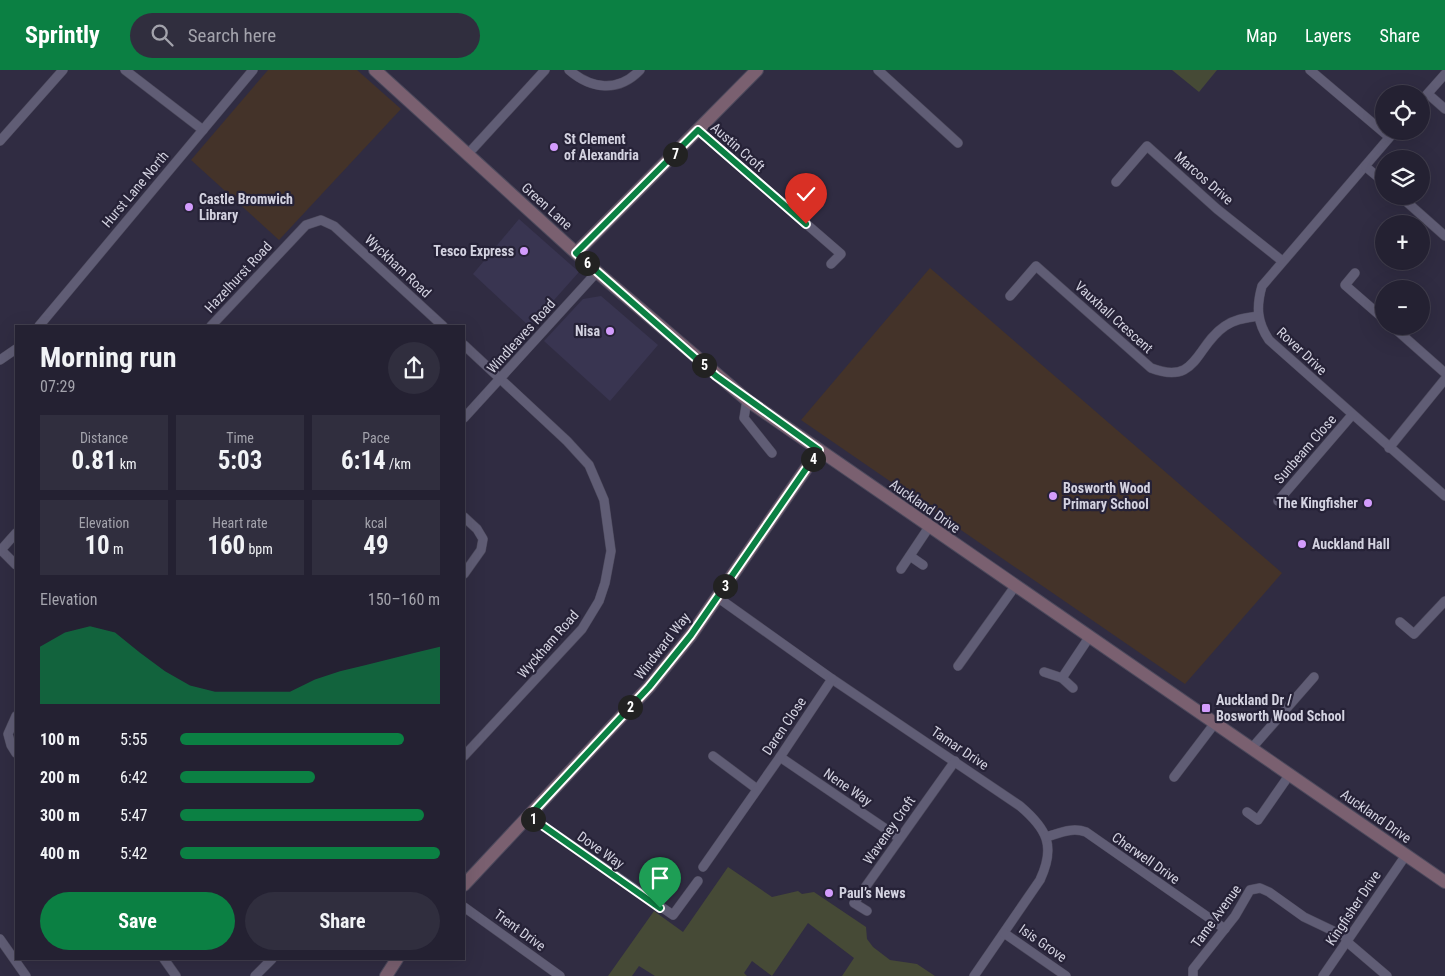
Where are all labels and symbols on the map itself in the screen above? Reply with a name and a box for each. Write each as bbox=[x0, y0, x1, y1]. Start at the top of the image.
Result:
street label: Austin Croft bbox=[708, 119, 768, 175]
place label: St Clement of Alexandria bbox=[564, 131, 639, 163]
marker: St Clement of Alexandria bbox=[548, 141, 560, 153]
pin: 7 bbox=[662, 142, 688, 166]
street label: Hurst Lane North bbox=[98, 148, 172, 230]
street label: Marcos Drive bbox=[1171, 148, 1237, 208]
pin bbox=[785, 173, 827, 224]
street label: Green Lane bbox=[519, 179, 576, 233]
place label: Castle Bromwich Library bbox=[199, 191, 293, 223]
marker: Castle Bromwich Library bbox=[183, 201, 195, 213]
street label: Wyckham Road bbox=[362, 231, 434, 301]
street label: Hazelhurst Road bbox=[201, 238, 275, 316]
place label: Tesco Express bbox=[433, 243, 514, 259]
marker: Tesco Express bbox=[518, 245, 530, 257]
pin: 6 bbox=[574, 250, 600, 276]
street label: Vauxhall Crescent bbox=[1072, 278, 1156, 356]
street label: Windleaves Road bbox=[484, 296, 558, 376]
place label: Nisa bbox=[575, 323, 600, 339]
street label: Rover Drive bbox=[1274, 324, 1331, 378]
marker: Nisa bbox=[604, 325, 616, 337]
pin: 5 bbox=[692, 352, 716, 378]
street label: Sunbeam Close bbox=[1271, 411, 1339, 487]
pin: 4 bbox=[800, 446, 826, 472]
street label: Auckland Drive bbox=[887, 476, 964, 536]
place label: Bosworth Wood Primary School bbox=[1063, 480, 1151, 512]
marker: Bosworth Wood Primary School bbox=[1047, 490, 1059, 502]
place label: The Kingfisher bbox=[1276, 495, 1358, 511]
marker: The Kingfisher bbox=[1362, 497, 1374, 509]
place label: Auckland Hall bbox=[1312, 536, 1390, 552]
marker: Auckland Hall bbox=[1296, 538, 1308, 550]
pin: 3 bbox=[712, 574, 738, 598]
street label: Wyckham Road bbox=[514, 607, 582, 681]
street label: Windward Way bbox=[631, 609, 693, 683]
place label: Auckland Dr / Bosworth Wood School bbox=[1216, 692, 1345, 724]
pin: 2 bbox=[618, 694, 642, 720]
street label: Daren Close bbox=[759, 694, 809, 758]
marker: Auckland Dr / Bosworth Wood School bbox=[1200, 702, 1212, 714]
street label: Tamar Drive bbox=[928, 723, 992, 773]
street label: Nene Way bbox=[821, 765, 875, 809]
street label: Auckland Drive bbox=[1338, 786, 1415, 846]
street label: Waveney Croft bbox=[860, 793, 918, 867]
pin: 1 bbox=[520, 806, 546, 832]
street label: Dove Way bbox=[575, 828, 628, 872]
street label: Cherwell Drive bbox=[1109, 829, 1183, 887]
pin bbox=[639, 857, 681, 908]
street label: Kingfisher Drive bbox=[1322, 867, 1384, 948]
street label: Tame Avenue bbox=[1188, 881, 1244, 951]
place label: Paul’s News bbox=[839, 885, 906, 901]
marker: Paul’s News bbox=[823, 887, 835, 899]
street label: Trent Drive bbox=[491, 906, 549, 954]
street label: Isis Grove bbox=[1016, 921, 1070, 965]

